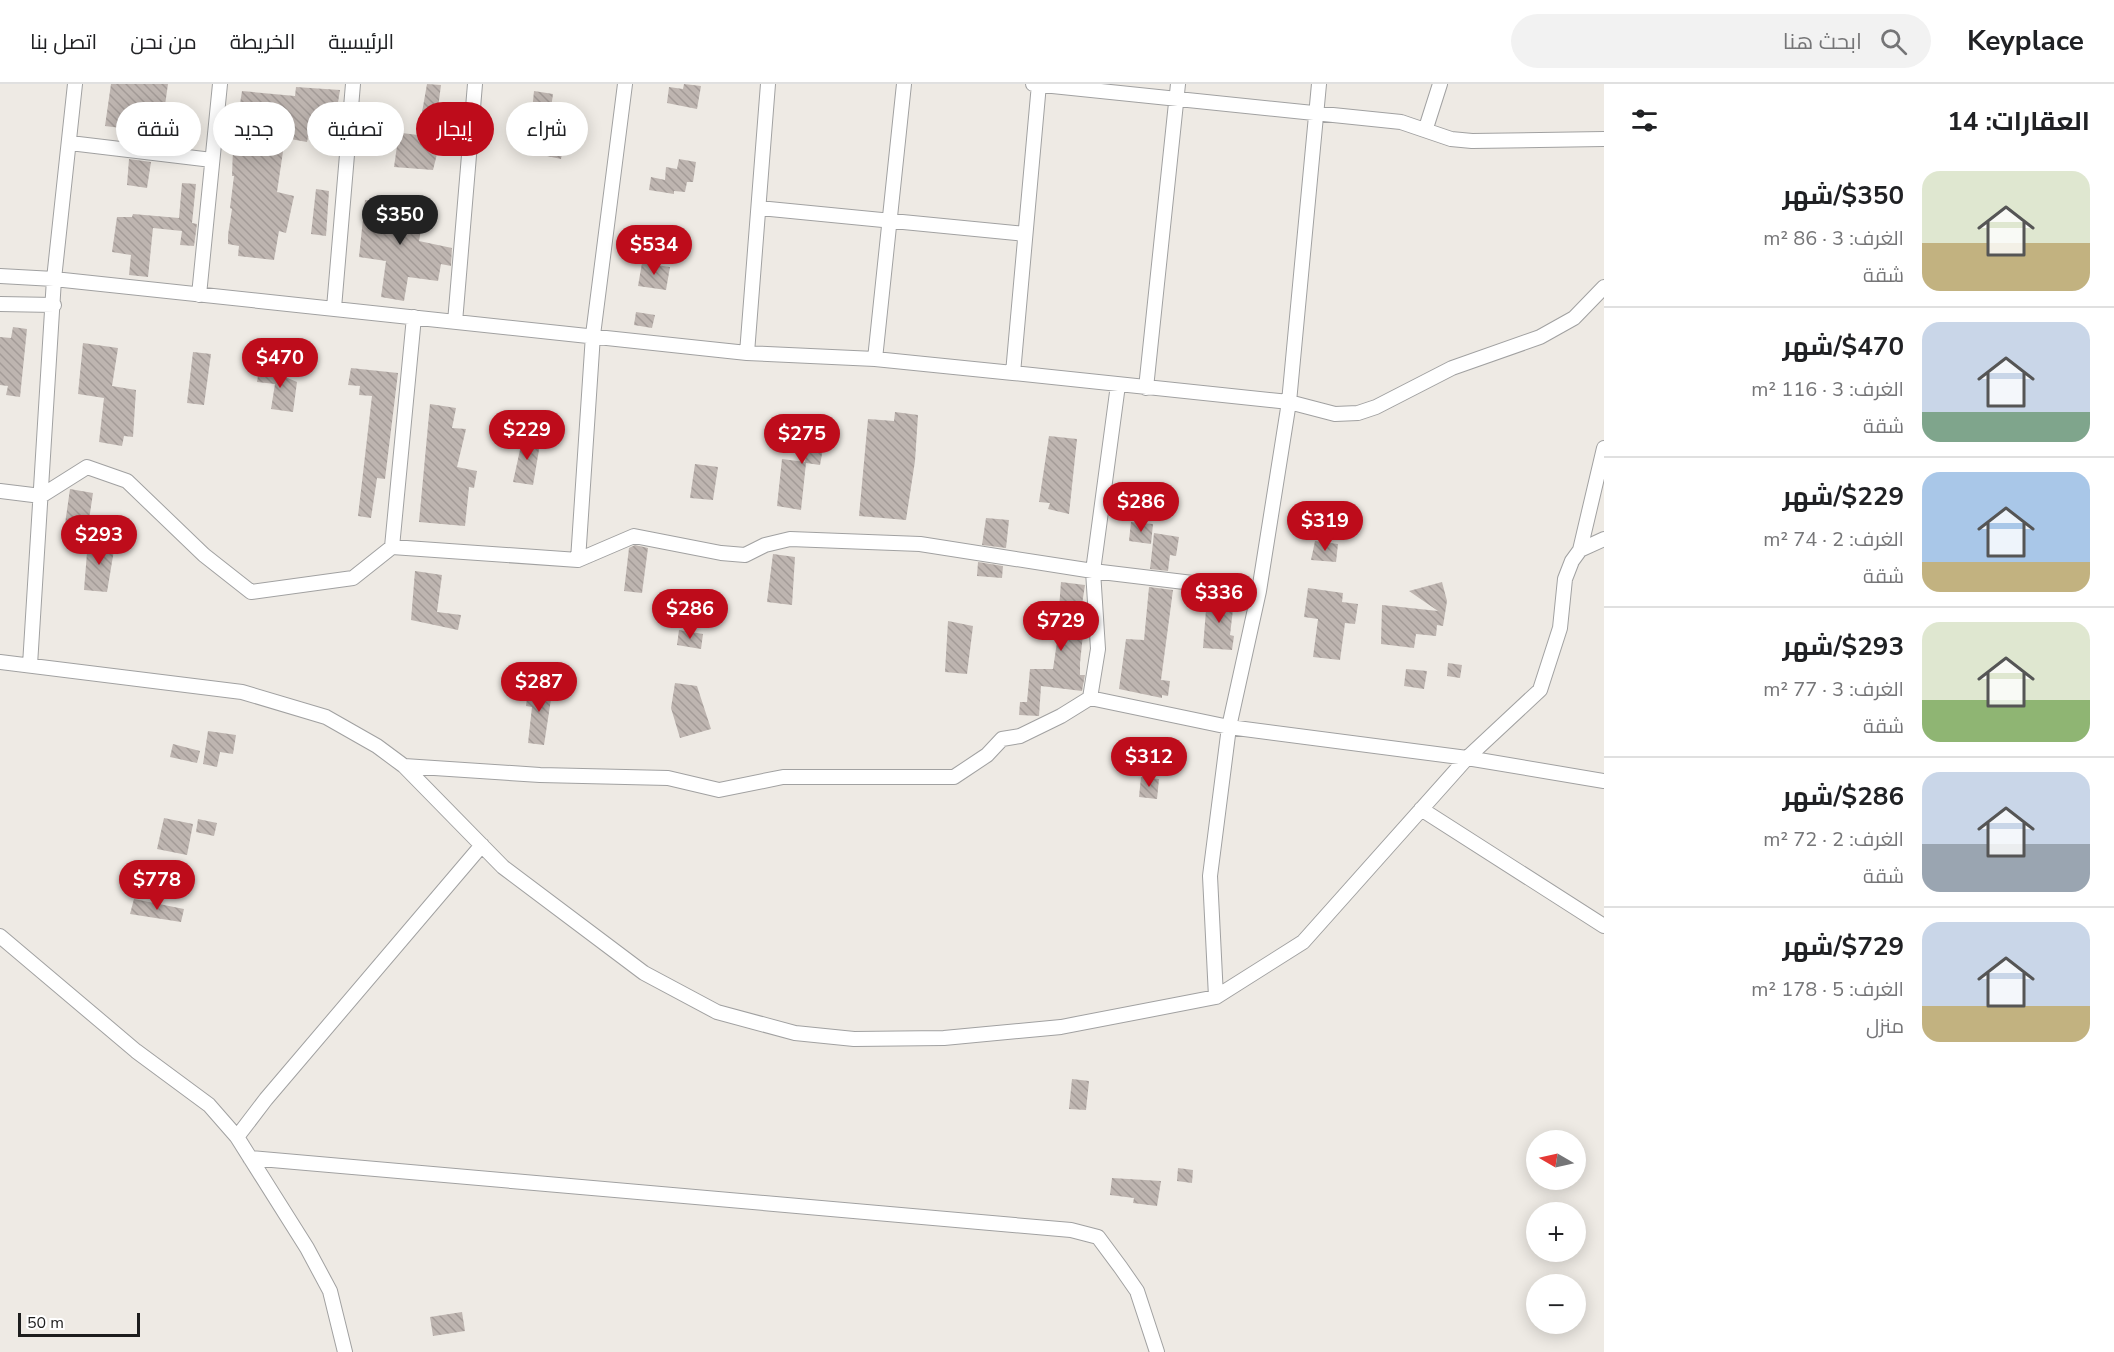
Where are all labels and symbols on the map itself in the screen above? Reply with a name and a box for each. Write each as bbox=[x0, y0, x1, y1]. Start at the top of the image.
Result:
pin: $350 bbox=[364, 195, 436, 246]
pin: $534 bbox=[618, 225, 690, 276]
pin: $470 bbox=[244, 338, 316, 389]
pin: $229 bbox=[491, 410, 563, 461]
pin: $275 bbox=[766, 414, 838, 465]
pin: $286 bbox=[1105, 482, 1177, 533]
pin: $319 bbox=[1289, 501, 1361, 552]
pin: $293 bbox=[63, 515, 135, 566]
pin: $336 bbox=[1183, 573, 1255, 624]
pin: $286 bbox=[654, 589, 726, 640]
pin: $729 bbox=[1025, 601, 1097, 652]
pin: $287 bbox=[503, 662, 575, 713]
pin: $312 bbox=[1113, 737, 1185, 788]
pin: $778 bbox=[121, 860, 193, 911]
north arrow bbox=[1526, 1130, 1586, 1190]
scale bar bbox=[18, 1310, 140, 1338]

